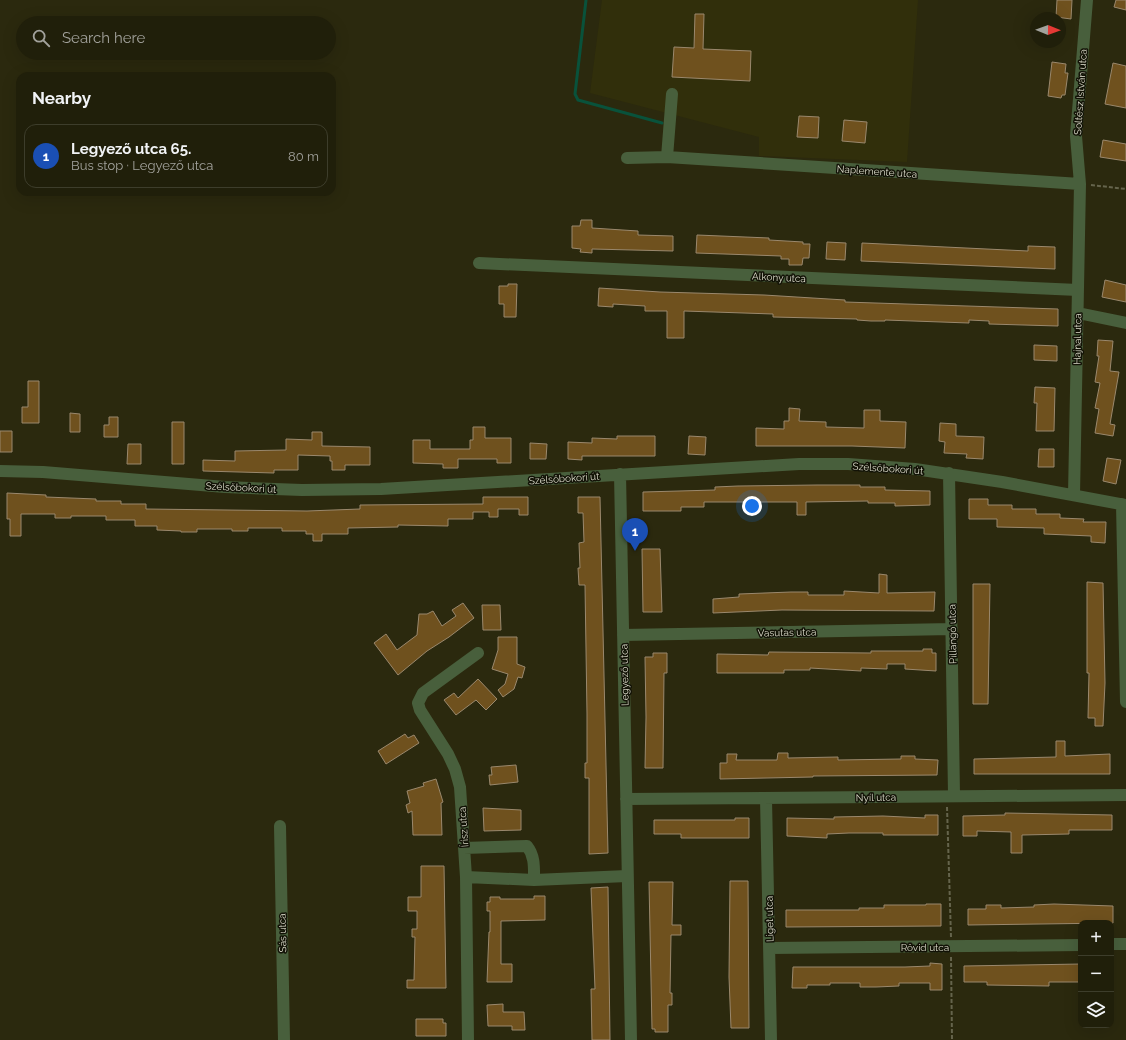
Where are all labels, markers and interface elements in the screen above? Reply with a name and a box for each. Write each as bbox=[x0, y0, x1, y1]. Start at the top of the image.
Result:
north arrow bbox=[1030, 12, 1066, 48]
search box bbox=[16, 16, 336, 60]
icon: search bbox=[30, 27, 52, 49]
text: Search here bbox=[62, 29, 145, 47]
street label: Soltész István utca bbox=[1072, 49, 1089, 135]
text: Nearby bbox=[32, 88, 91, 108]
text: Legyező utca 65. bbox=[71, 140, 191, 158]
text: 1 bbox=[43, 149, 49, 164]
text: 80 m bbox=[288, 149, 319, 164]
text: Bus stop · Legyező utca bbox=[71, 158, 213, 173]
street label: Naplemente utca bbox=[836, 163, 918, 180]
street label: Alkony utca bbox=[752, 271, 806, 284]
street label: Hajnal utca bbox=[1072, 313, 1083, 365]
street label: Szélsőbokori út bbox=[852, 461, 924, 477]
street label: Szélsőbokori út bbox=[528, 470, 600, 486]
street label: Szélsőbokori út bbox=[205, 480, 277, 495]
your location bbox=[742, 496, 762, 516]
pin: 1 bbox=[622, 518, 648, 551]
street label: Pillangó utca bbox=[946, 604, 959, 664]
street label: Vasutas utca bbox=[758, 626, 817, 639]
street label: Legyező utca bbox=[618, 644, 631, 706]
street label: Nyíl utca bbox=[856, 792, 896, 803]
street label: Írisz utca bbox=[457, 806, 470, 848]
street label: Liget utca bbox=[764, 896, 775, 942]
street label: Sás utca bbox=[277, 913, 288, 953]
map controls bbox=[1078, 920, 1114, 1028]
button: + bbox=[1078, 920, 1114, 956]
street label: Rövid utca bbox=[901, 942, 949, 953]
button: − bbox=[1078, 956, 1114, 992]
button: layers bbox=[1078, 992, 1114, 1028]

